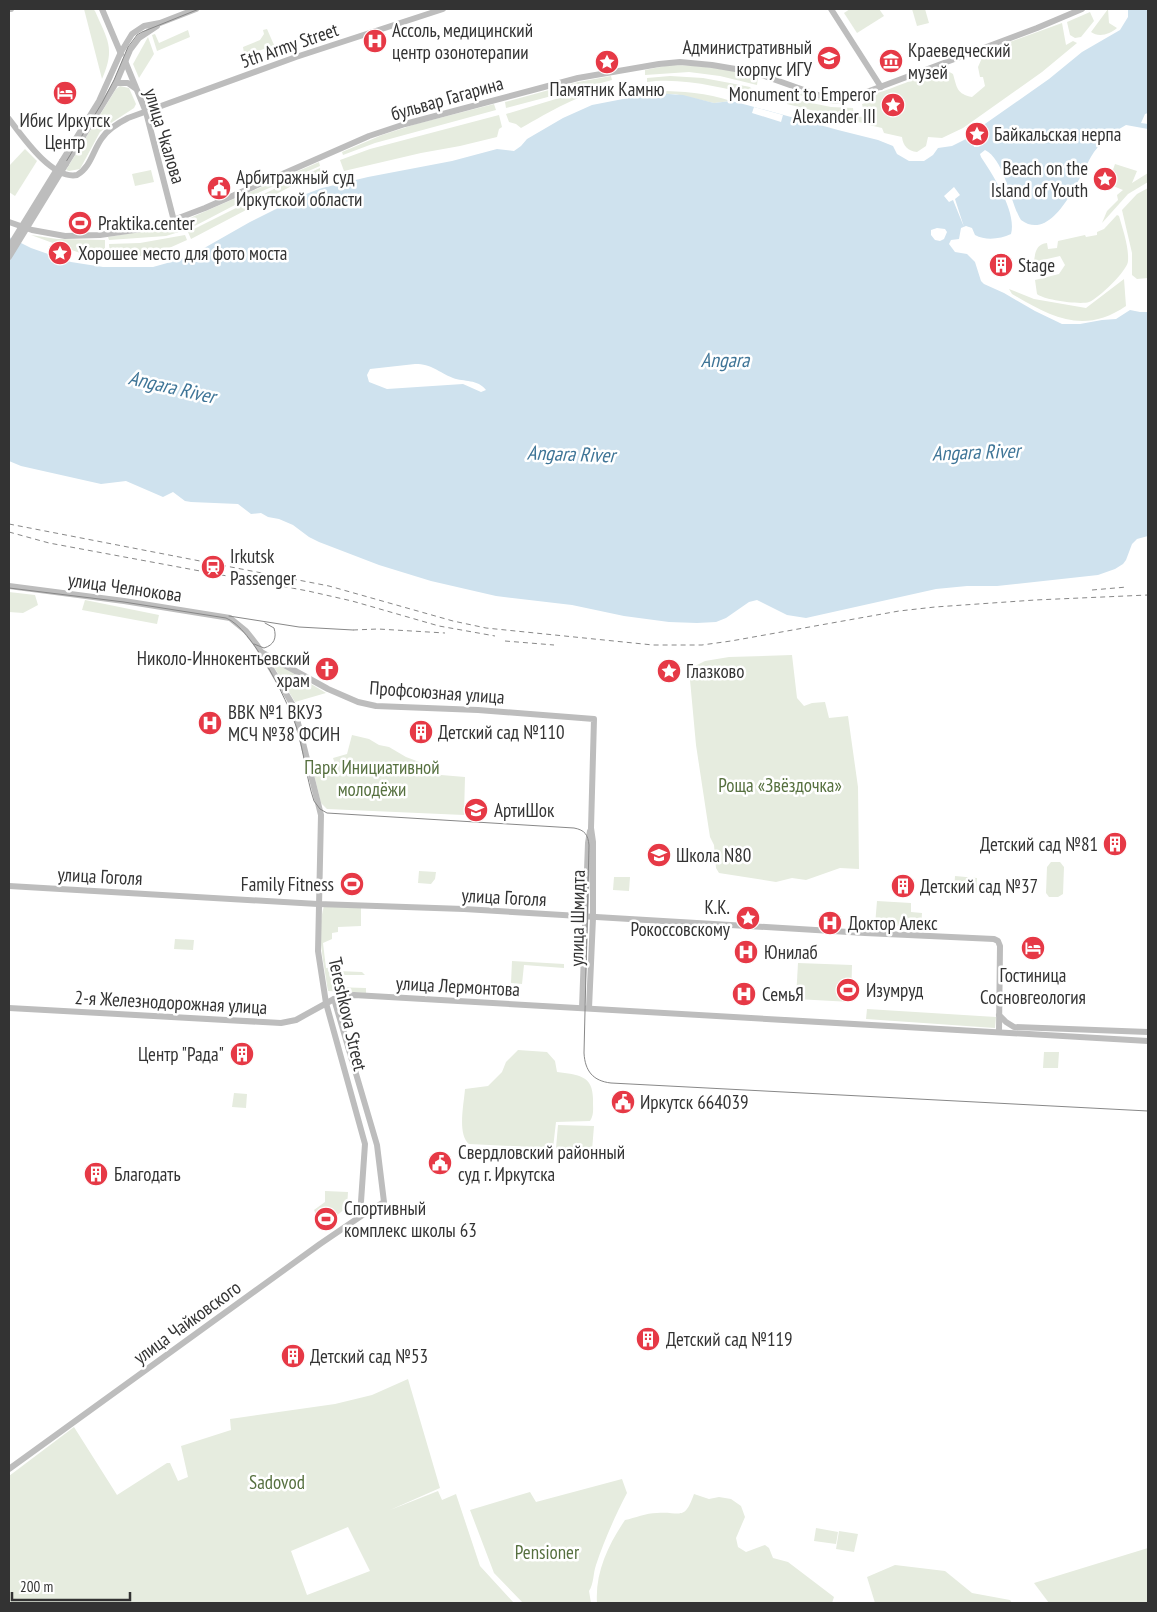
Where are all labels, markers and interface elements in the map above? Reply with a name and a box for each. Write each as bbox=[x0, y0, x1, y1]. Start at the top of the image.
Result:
street label: 5th Army Street bbox=[237, 17, 342, 73]
place label: Ассоль, медицинский центр озонотерапии bbox=[392, 18, 533, 64]
hospital icon: Ассоль, медицинский центр озонотерапии bbox=[362, 28, 388, 54]
place label: Административный корпус ИГУ bbox=[683, 35, 812, 81]
place label: Краеведческий музей bbox=[908, 38, 1011, 84]
school or university icon: Административный корпус ИГУ bbox=[816, 45, 842, 71]
museum icon: Краеведческий музей bbox=[878, 48, 904, 74]
place icon: Памятник Камню bbox=[594, 49, 620, 75]
street label: бульвар Гагарина bbox=[388, 71, 506, 125]
place label: Памятник Камню bbox=[549, 77, 665, 101]
hotel icon: Ибис Иркутск Центр bbox=[52, 80, 78, 106]
place label: Monument to Emperor Alexander III bbox=[729, 82, 877, 128]
street label: улица Чкалова bbox=[139, 85, 191, 187]
place icon: Monument to Emperor Alexander III bbox=[880, 92, 906, 118]
place label: Ибис Иркутск Центр bbox=[20, 108, 111, 154]
place icon: Байкальская нерпа bbox=[964, 121, 990, 147]
place label: Байкальская нерпа bbox=[994, 122, 1121, 146]
place label: Beach on the Island of Youth bbox=[991, 156, 1088, 202]
place label: Арбитражный суд Иркутской области bbox=[236, 165, 362, 211]
place icon: Beach on the Island of Youth bbox=[1092, 166, 1118, 192]
public building icon: Арбитражный суд Иркутской области bbox=[206, 175, 232, 201]
sports icon: Praktika.center bbox=[67, 210, 93, 236]
place label: Praktika.center bbox=[98, 211, 195, 235]
place icon: Хорошее место для фото моста bbox=[47, 240, 73, 266]
place label: Хорошее место для фото моста bbox=[78, 241, 287, 265]
building icon: Stage bbox=[988, 252, 1014, 278]
place label: Stage bbox=[1018, 253, 1055, 277]
water label: Angara bbox=[701, 347, 750, 373]
water label: Angara River bbox=[126, 364, 220, 410]
water label: Angara River bbox=[932, 437, 1023, 467]
water label: Angara River bbox=[527, 439, 618, 469]
place label: Irkutsk Passenger bbox=[230, 544, 297, 590]
station icon: Irkutsk Passenger bbox=[200, 554, 226, 580]
street label: улица Челнокова bbox=[67, 567, 183, 607]
place label: Николо-Иннокентьевский храм bbox=[137, 646, 310, 692]
church icon: Николо-Иннокентьевский храм bbox=[314, 656, 340, 682]
place icon: Глазково bbox=[656, 658, 682, 684]
place label: Глазково bbox=[686, 659, 744, 683]
street label: Профсоюзная улица bbox=[369, 675, 505, 709]
place label: ВВК №1 ВКУЗ МСЧ №38 ФСИН bbox=[228, 700, 340, 746]
hospital icon: ВВК №1 ВКУЗ МСЧ №38 ФСИН bbox=[197, 710, 223, 736]
building icon: Детский сад №110 bbox=[408, 719, 434, 745]
place label: Детский сад №110 bbox=[438, 720, 565, 744]
park label: Парк Инициативной молодёжи bbox=[304, 755, 440, 801]
park label: Роща «Звёздочка» bbox=[718, 773, 842, 797]
school or university icon: АртиШок bbox=[463, 797, 489, 823]
place label: АртиШок bbox=[494, 798, 555, 822]
building icon: Детский сад №81 bbox=[1102, 831, 1128, 857]
place label: Детский сад №81 bbox=[980, 832, 1098, 856]
school or university icon: Школа N80 bbox=[646, 842, 672, 868]
place label: Школа N80 bbox=[676, 843, 751, 867]
street label: улица Гоголя bbox=[57, 862, 143, 890]
street label: улица Шмидта bbox=[564, 870, 590, 966]
sports icon: Family Fitness bbox=[339, 871, 365, 897]
place label: Family Fitness bbox=[241, 872, 334, 896]
building icon: Детский сад №37 bbox=[890, 873, 916, 899]
place label: Детский сад №37 bbox=[920, 874, 1038, 898]
street label: улица Гоголя bbox=[461, 883, 547, 911]
place label: К.К. Рокоссовскому bbox=[630, 895, 731, 941]
place icon: К.К. Рокоссовскому bbox=[735, 905, 761, 931]
hospital icon: Доктор Алекс bbox=[817, 910, 843, 936]
place label: Доктор Алекс bbox=[848, 911, 938, 935]
hotel icon: Гостиница Сосновгеология bbox=[1020, 935, 1046, 961]
hospital icon: Юнилаб bbox=[733, 939, 759, 965]
place label: Юнилаб bbox=[764, 940, 818, 964]
street label: Tereshkova Street bbox=[323, 955, 373, 1074]
place label: Гостиница Сосновгеология bbox=[980, 963, 1086, 1009]
street label: улица Лермонтова bbox=[395, 971, 521, 1001]
sports icon: Изумруд bbox=[835, 977, 861, 1003]
place label: Изумруд bbox=[866, 978, 924, 1002]
hospital icon: СемьЯ bbox=[731, 981, 757, 1007]
place label: СемьЯ bbox=[762, 982, 804, 1006]
street label: 2-я Железнодорожная улица bbox=[74, 985, 268, 1019]
building icon: Центр "Рада" bbox=[229, 1041, 255, 1067]
place label: Центр "Рада" bbox=[138, 1042, 224, 1066]
public building icon: Иркутск 664039 bbox=[610, 1089, 636, 1115]
place label: Иркутск 664039 bbox=[640, 1090, 749, 1114]
place label: Свердловский районный суд г. Иркутска bbox=[458, 1140, 625, 1186]
public building icon: Свердловский районный суд г. Иркутска bbox=[427, 1150, 453, 1176]
building icon: Благодать bbox=[83, 1161, 109, 1187]
place label: Благодать bbox=[114, 1162, 181, 1186]
place label: Спортивный комплекс школы 63 bbox=[344, 1196, 477, 1242]
sports icon: Спортивный комплекс школы 63 bbox=[313, 1206, 339, 1232]
street label: улица Чайковского bbox=[129, 1275, 245, 1369]
building icon: Детский сад №119 bbox=[635, 1326, 661, 1352]
place label: Детский сад №119 bbox=[666, 1327, 793, 1351]
building icon: Детский сад №53 bbox=[280, 1343, 306, 1369]
place label: Детский сад №53 bbox=[310, 1344, 428, 1368]
park label: Sadovod bbox=[249, 1470, 305, 1494]
park label: Pensioner bbox=[515, 1540, 580, 1564]
scale bar bbox=[12, 1570, 130, 1602]
text: 200 m bbox=[20, 1577, 53, 1596]

